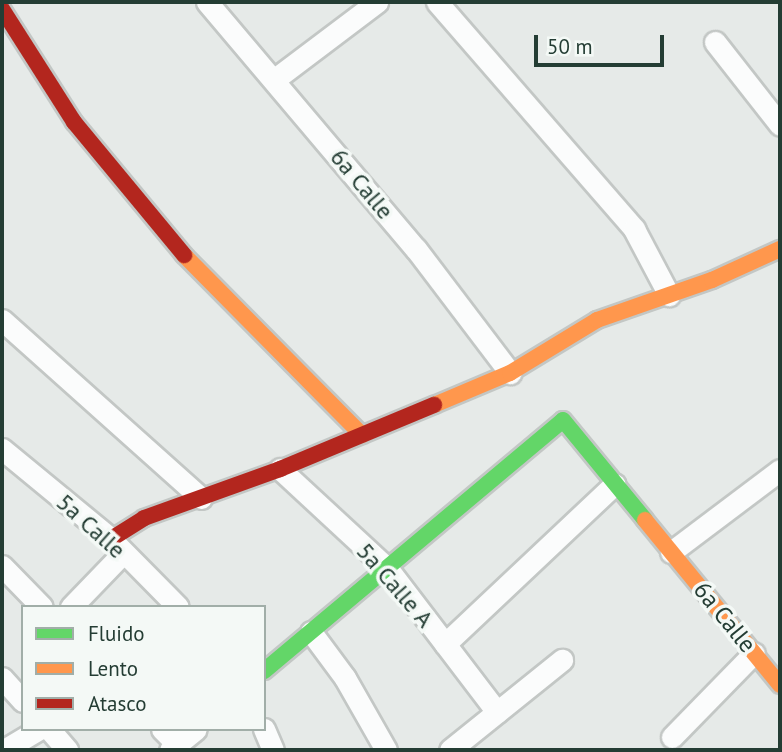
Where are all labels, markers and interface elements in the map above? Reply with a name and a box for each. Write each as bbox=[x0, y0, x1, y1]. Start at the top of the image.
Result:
scale bar bbox=[537, 21, 666, 65]
text: 50 m bbox=[547, 33, 593, 60]
street label: 6a Calle bbox=[324, 143, 400, 225]
street label: 5a Calle bbox=[51, 488, 131, 564]
street label: 5a Calle A bbox=[350, 537, 440, 633]
street label: 6a Calle bbox=[688, 576, 762, 658]
legend bbox=[21, 605, 266, 731]
text: Fluido bbox=[88, 620, 145, 647]
text: Lento bbox=[88, 655, 138, 682]
text: Atasco bbox=[88, 690, 147, 717]

